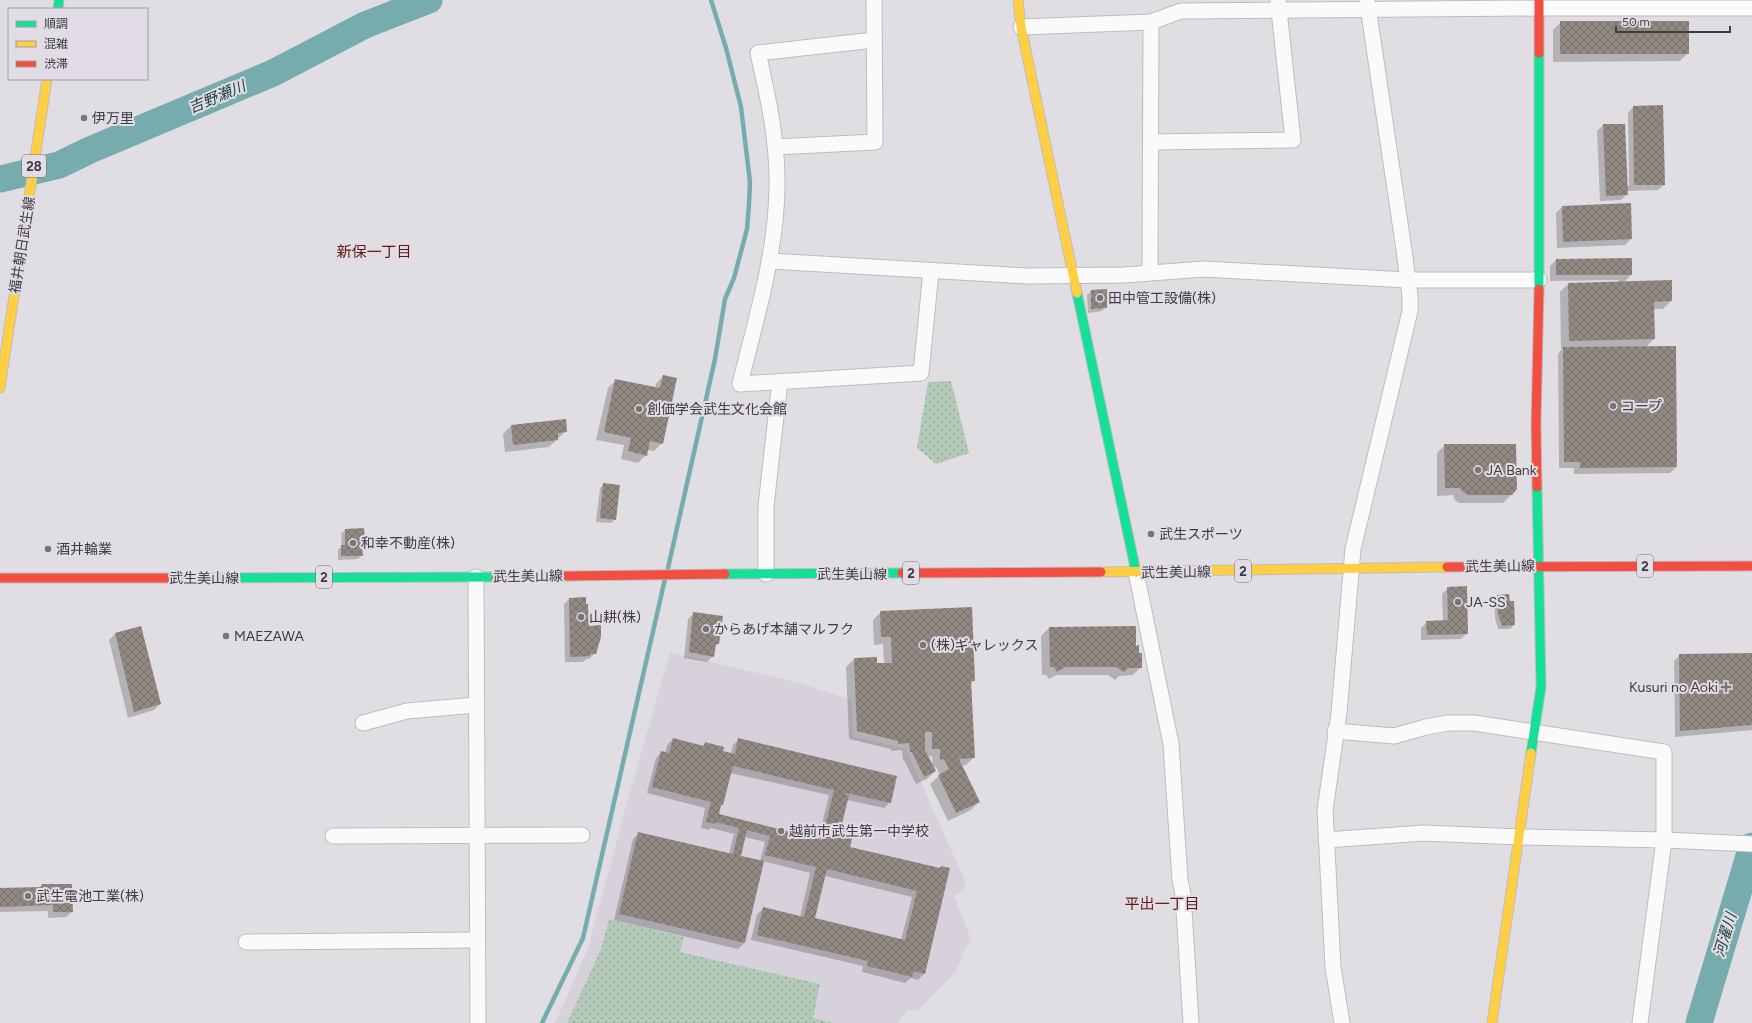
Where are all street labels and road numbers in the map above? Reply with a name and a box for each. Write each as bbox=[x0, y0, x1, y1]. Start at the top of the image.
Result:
road number: 28 bbox=[22, 155, 46, 177]
street label: 福井朝日武生線 bbox=[6, 195, 39, 295]
road number: 2 bbox=[1637, 555, 1653, 577]
street label: 武生美山線 bbox=[1465, 557, 1535, 576]
road number: 2 bbox=[1235, 560, 1251, 582]
road number: 2 bbox=[903, 562, 919, 584]
street label: 武生美山線 bbox=[1141, 563, 1211, 582]
road number: 2 bbox=[316, 566, 332, 588]
street label: 武生美山線 bbox=[817, 566, 887, 583]
street label: 武生美山線 bbox=[493, 567, 563, 586]
street label: 武生美山線 bbox=[169, 570, 239, 587]

